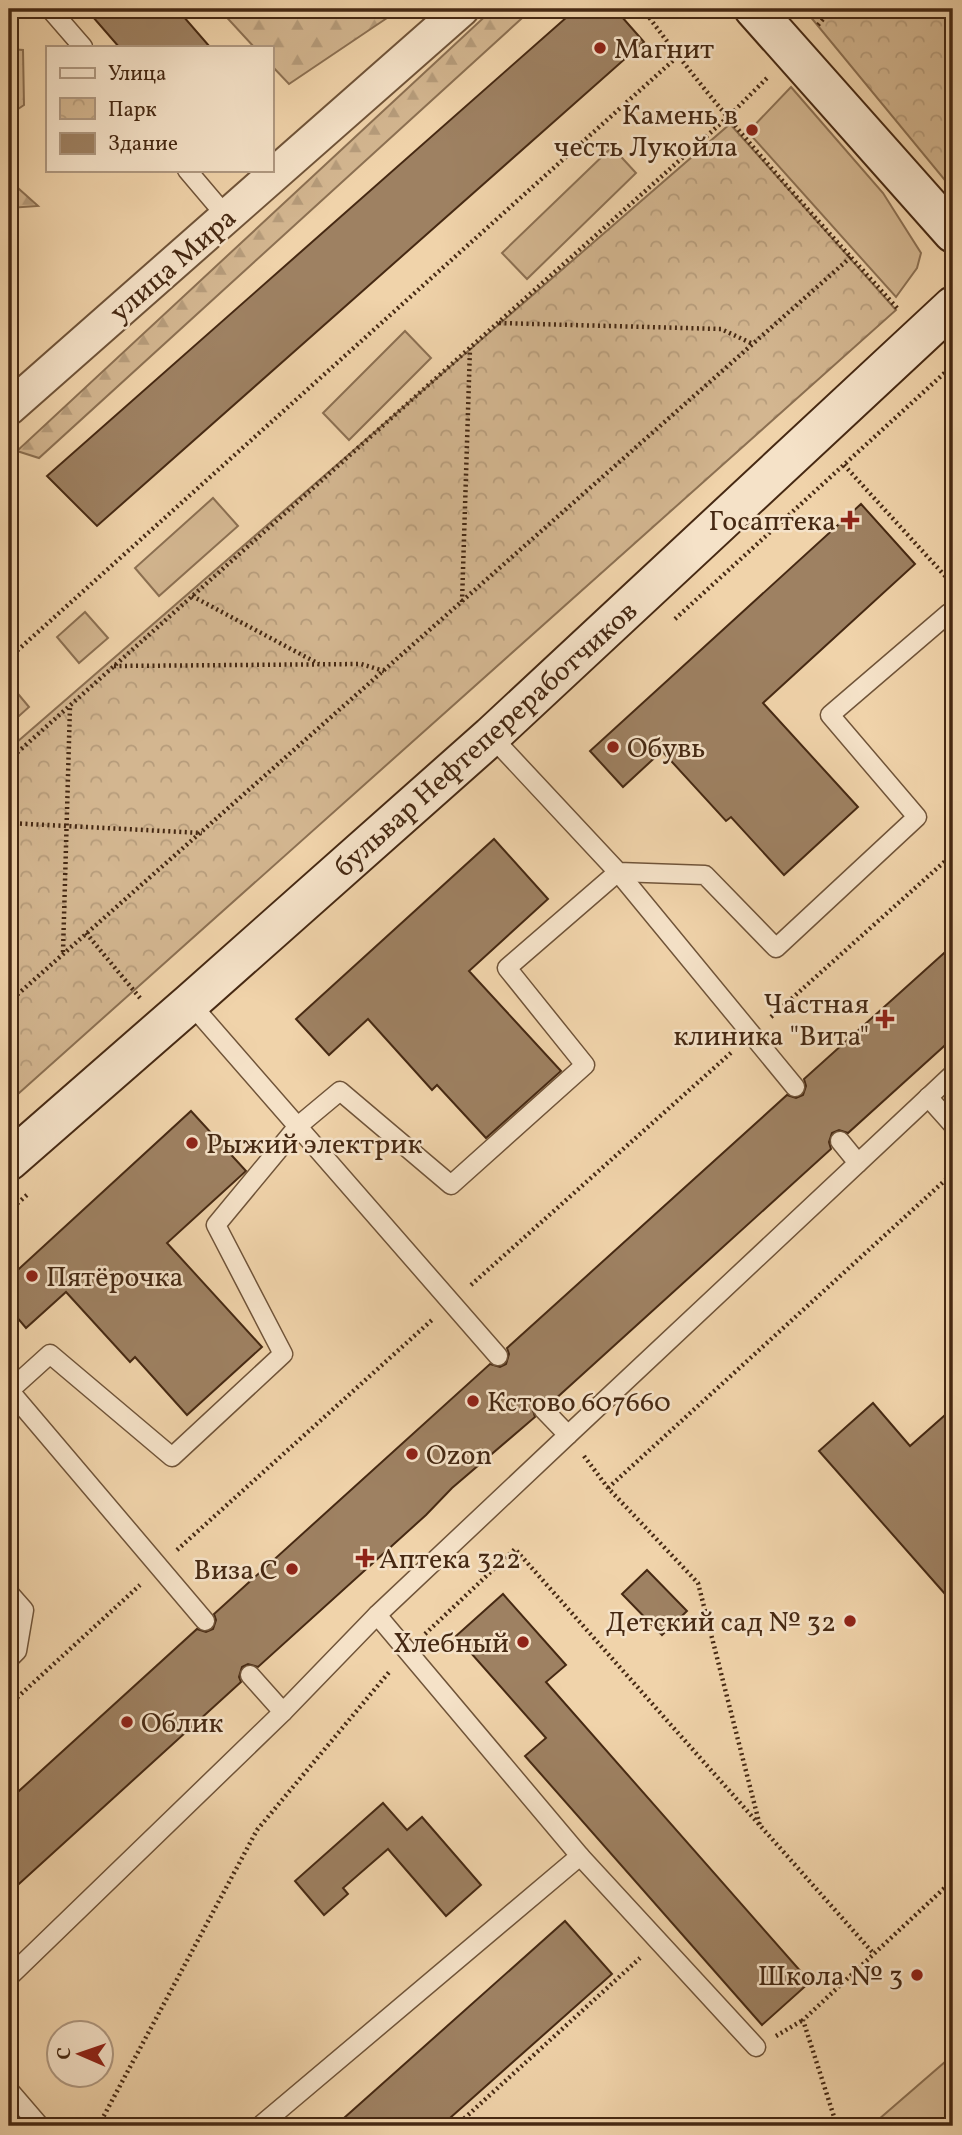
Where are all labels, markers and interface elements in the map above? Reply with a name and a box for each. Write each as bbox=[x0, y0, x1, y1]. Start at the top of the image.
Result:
place label: Магнит bbox=[614, 31, 714, 70]
marker: Магнит bbox=[592, 40, 608, 56]
legend bbox=[46, 46, 273, 172]
text: Улица bbox=[108, 60, 166, 89]
text: Парк bbox=[108, 96, 157, 125]
place label: Камень в честь Лукойла bbox=[554, 97, 738, 168]
marker: Камень в честь Лукойла bbox=[744, 122, 760, 138]
text: Здание bbox=[108, 130, 178, 159]
street label: улица Мира bbox=[102, 200, 246, 332]
place label: Госаптека bbox=[709, 503, 836, 542]
marker: Госаптека bbox=[842, 512, 858, 528]
street label: бульвар Нефтепереработчиков bbox=[326, 593, 647, 887]
place label: Обувь bbox=[627, 730, 705, 769]
marker: Обувь bbox=[605, 739, 621, 755]
place label: Чаcтная клиника "Вита" bbox=[674, 986, 869, 1057]
marker: Чаcтная клиника "Вита" bbox=[875, 1009, 895, 1029]
place label: Рыжий электрик bbox=[206, 1126, 422, 1165]
marker: Рыжий электрик bbox=[184, 1135, 200, 1151]
place label: Пятёрочка bbox=[46, 1259, 183, 1298]
marker: Пятёрочка bbox=[24, 1268, 40, 1284]
place label: Кстово 607660 bbox=[487, 1384, 671, 1423]
marker: Кстово 607660 bbox=[465, 1393, 481, 1409]
place label: Ozon bbox=[426, 1437, 492, 1476]
marker: Ozon bbox=[404, 1446, 420, 1462]
place label: Аптека 322 bbox=[379, 1541, 521, 1580]
marker: Аптека 322 bbox=[357, 1550, 373, 1566]
place label: Виза С bbox=[194, 1552, 278, 1591]
marker: Виза С bbox=[284, 1561, 300, 1577]
place label: Детский сад № 32 bbox=[606, 1604, 836, 1643]
marker: Детский сад № 32 bbox=[842, 1613, 858, 1629]
place label: Хлебный bbox=[393, 1625, 509, 1664]
marker: Хлебный bbox=[515, 1634, 531, 1650]
place label: Облик bbox=[141, 1705, 224, 1744]
marker: Облик bbox=[119, 1714, 135, 1730]
place label: Школа № 3 bbox=[758, 1958, 903, 1997]
marker: Школа № 3 bbox=[909, 1967, 925, 1983]
north arrow bbox=[46, 2020, 116, 2090]
text: С bbox=[52, 2047, 78, 2060]

